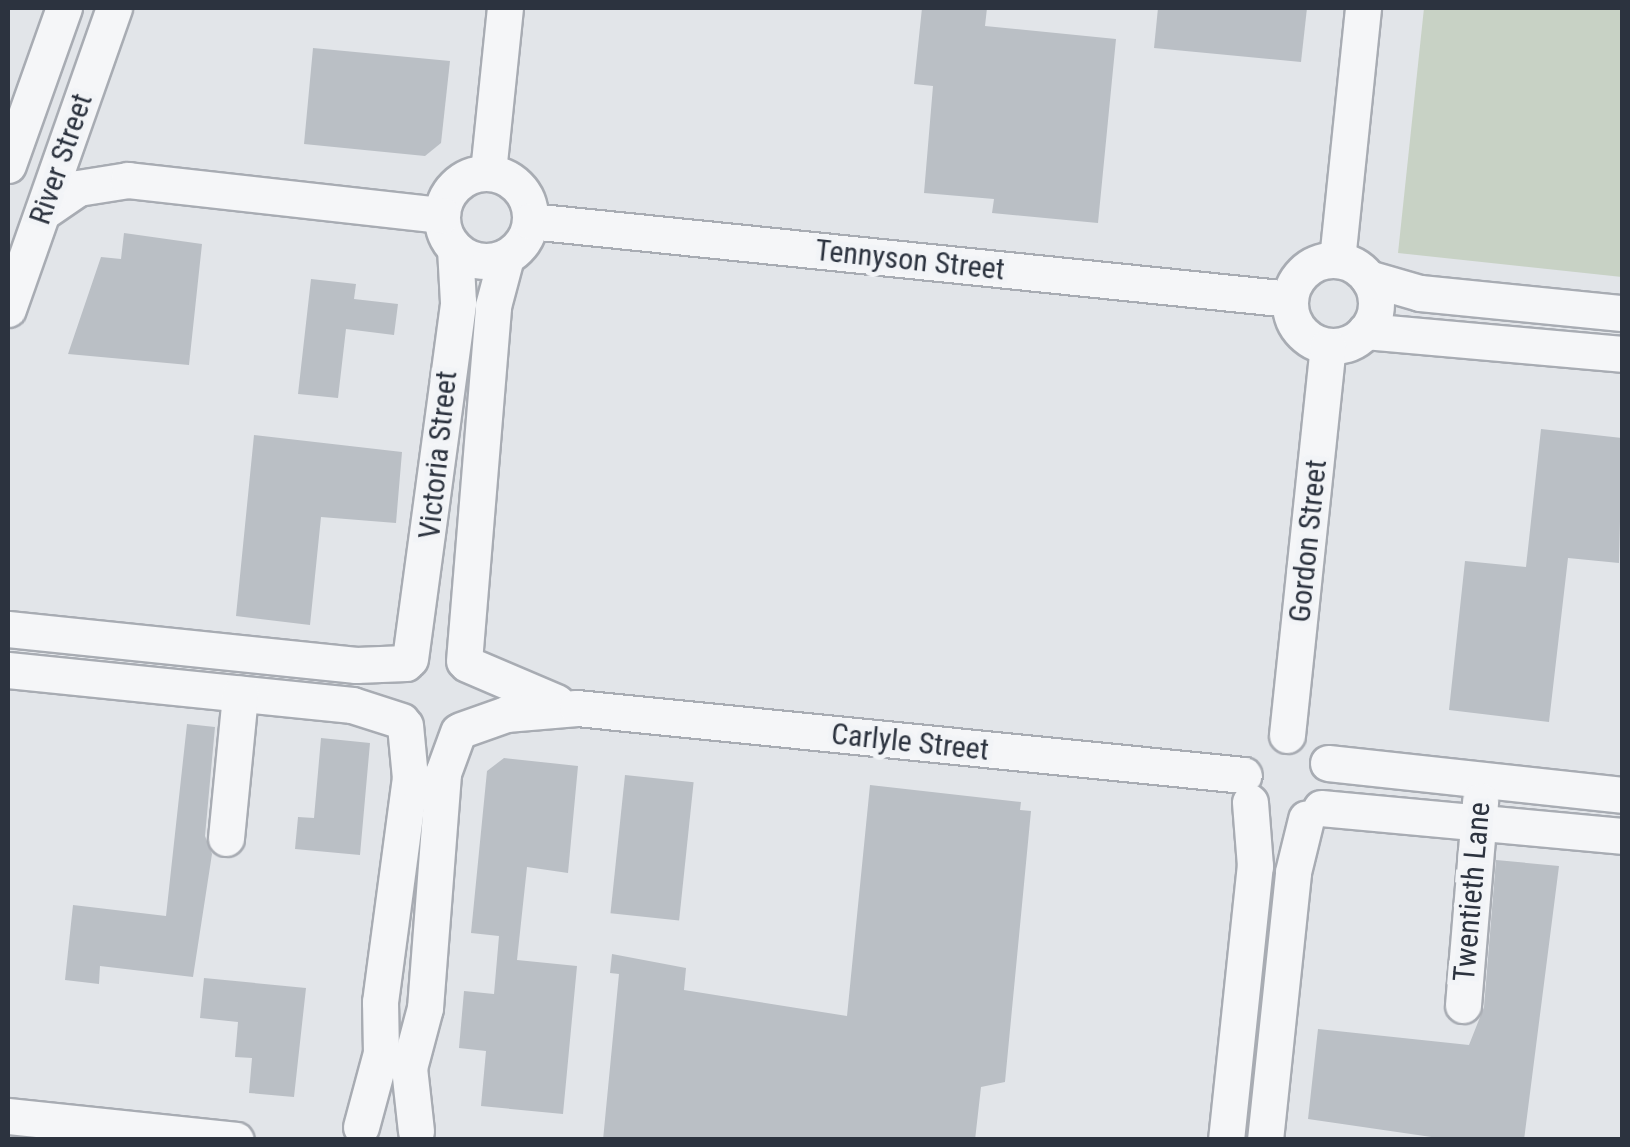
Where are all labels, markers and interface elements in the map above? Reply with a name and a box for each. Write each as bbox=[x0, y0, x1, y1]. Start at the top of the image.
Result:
street label: River Street bbox=[22, 89, 100, 229]
street label: Tennyson Street bbox=[814, 232, 1006, 288]
street label: Victoria Street bbox=[411, 369, 465, 541]
street label: Gordon Street bbox=[1282, 458, 1334, 624]
street label: Carlyle Street bbox=[830, 716, 990, 768]
street label: Twentieth Lane bbox=[1446, 801, 1498, 983]

